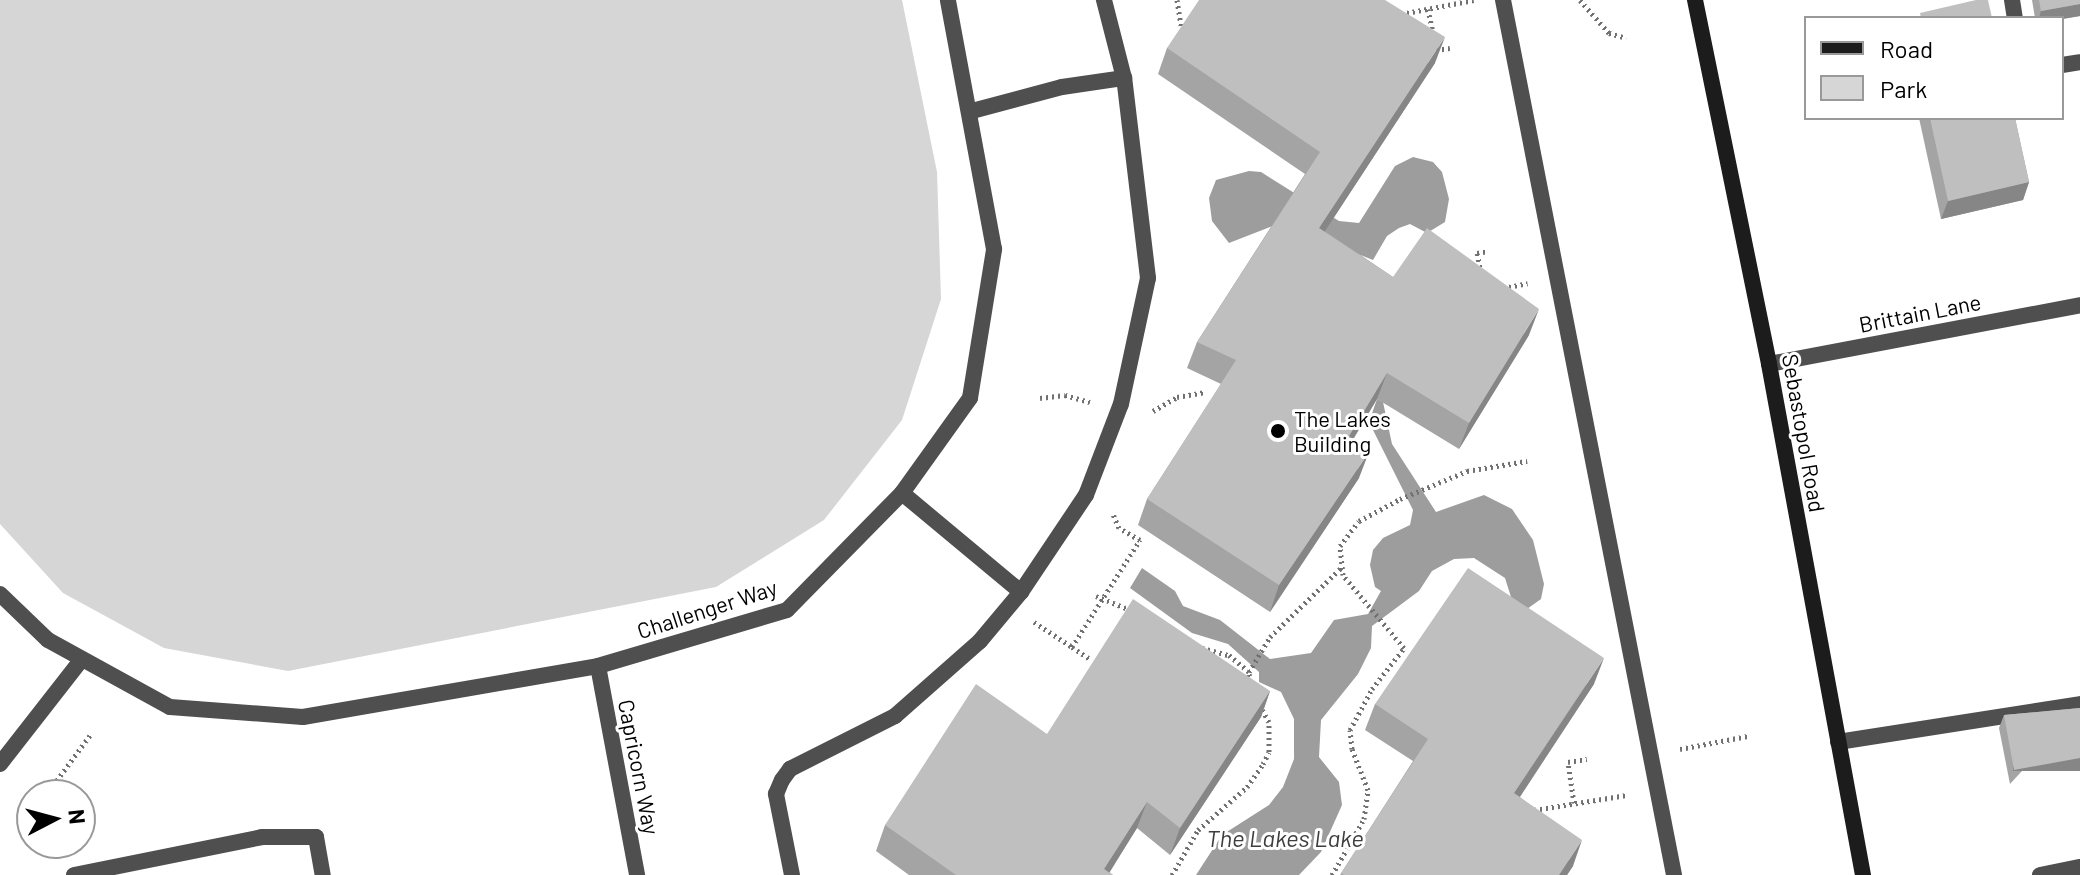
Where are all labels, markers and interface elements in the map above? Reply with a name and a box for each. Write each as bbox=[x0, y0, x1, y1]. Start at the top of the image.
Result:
legend bbox=[1804, 16, 2064, 120]
text: Road bbox=[1880, 34, 1933, 63]
text: Park bbox=[1880, 74, 1927, 103]
street label: Brittain Lane bbox=[1857, 288, 1983, 338]
street label: Sebastopol Road bbox=[1777, 352, 1831, 514]
place label: The Lakes Building bbox=[1294, 405, 1391, 456]
marker: The Lakes Building bbox=[1269, 422, 1287, 440]
street label: Challenger Way bbox=[634, 574, 780, 644]
street label: Capricorn Way bbox=[613, 697, 665, 837]
north arrow bbox=[16, 779, 96, 859]
text: N bbox=[64, 808, 92, 825]
water label: The Lakes Lake bbox=[1206, 824, 1364, 852]

